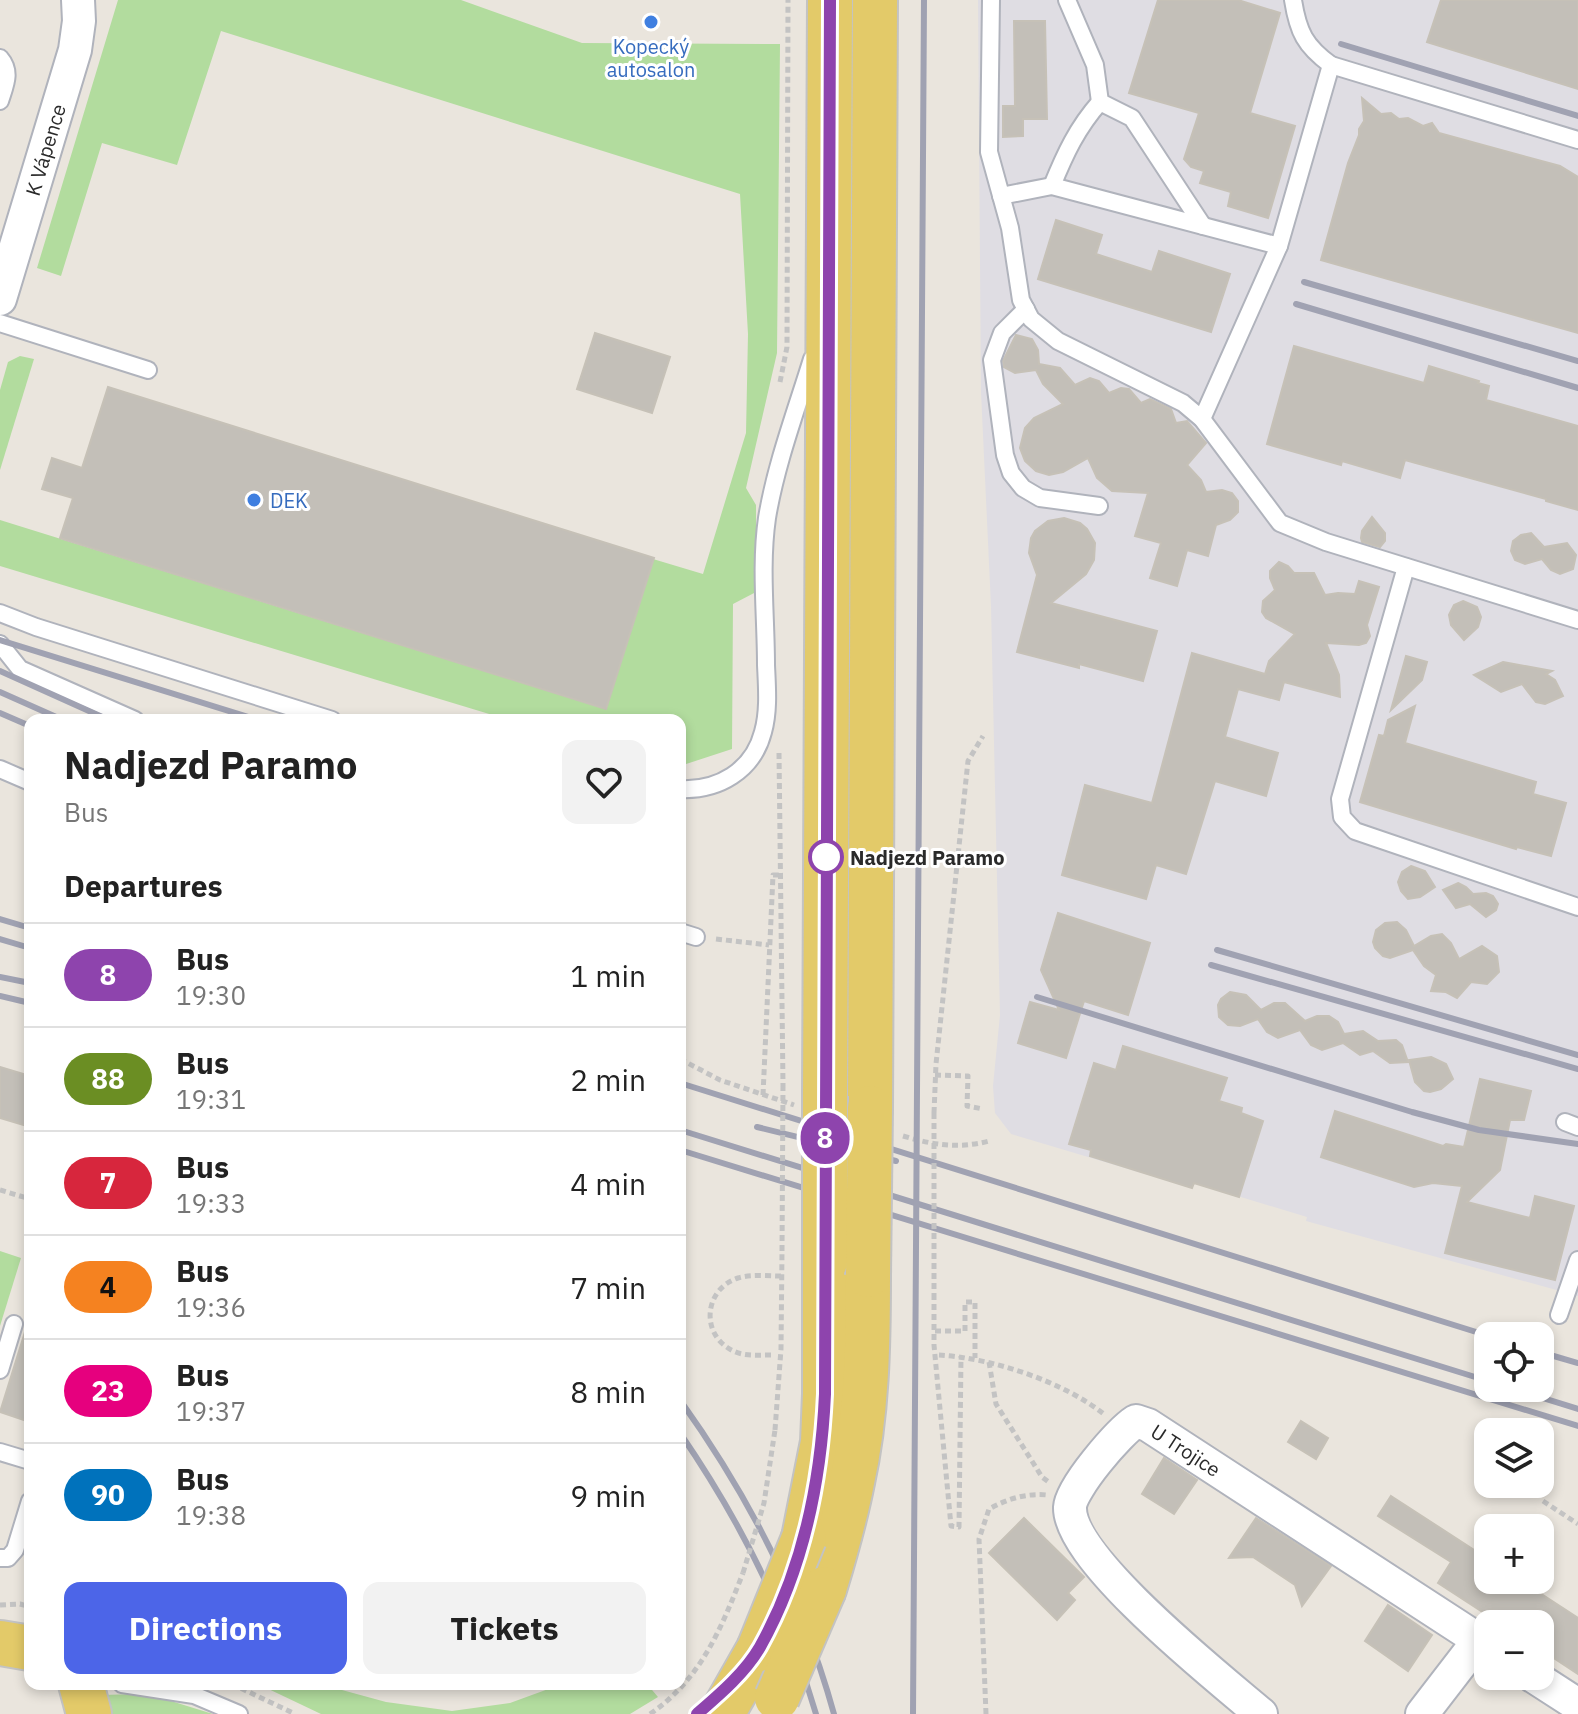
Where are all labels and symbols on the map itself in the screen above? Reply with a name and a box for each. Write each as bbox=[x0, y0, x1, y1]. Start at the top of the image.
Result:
marker: Kopecký autosalon bbox=[642, 13, 660, 31]
place label: Kopecký autosalon bbox=[607, 33, 695, 83]
street label: K Vápence bbox=[18, 100, 72, 199]
place label: DEK bbox=[270, 487, 308, 514]
marker: DEK bbox=[245, 491, 263, 509]
marker: Nadjezd Paramo bbox=[809, 840, 843, 874]
place label: Nadjezd Paramo bbox=[850, 844, 1004, 871]
line badge: 8 bbox=[799, 1112, 851, 1164]
street label: U Trojice bbox=[1146, 1417, 1226, 1482]

